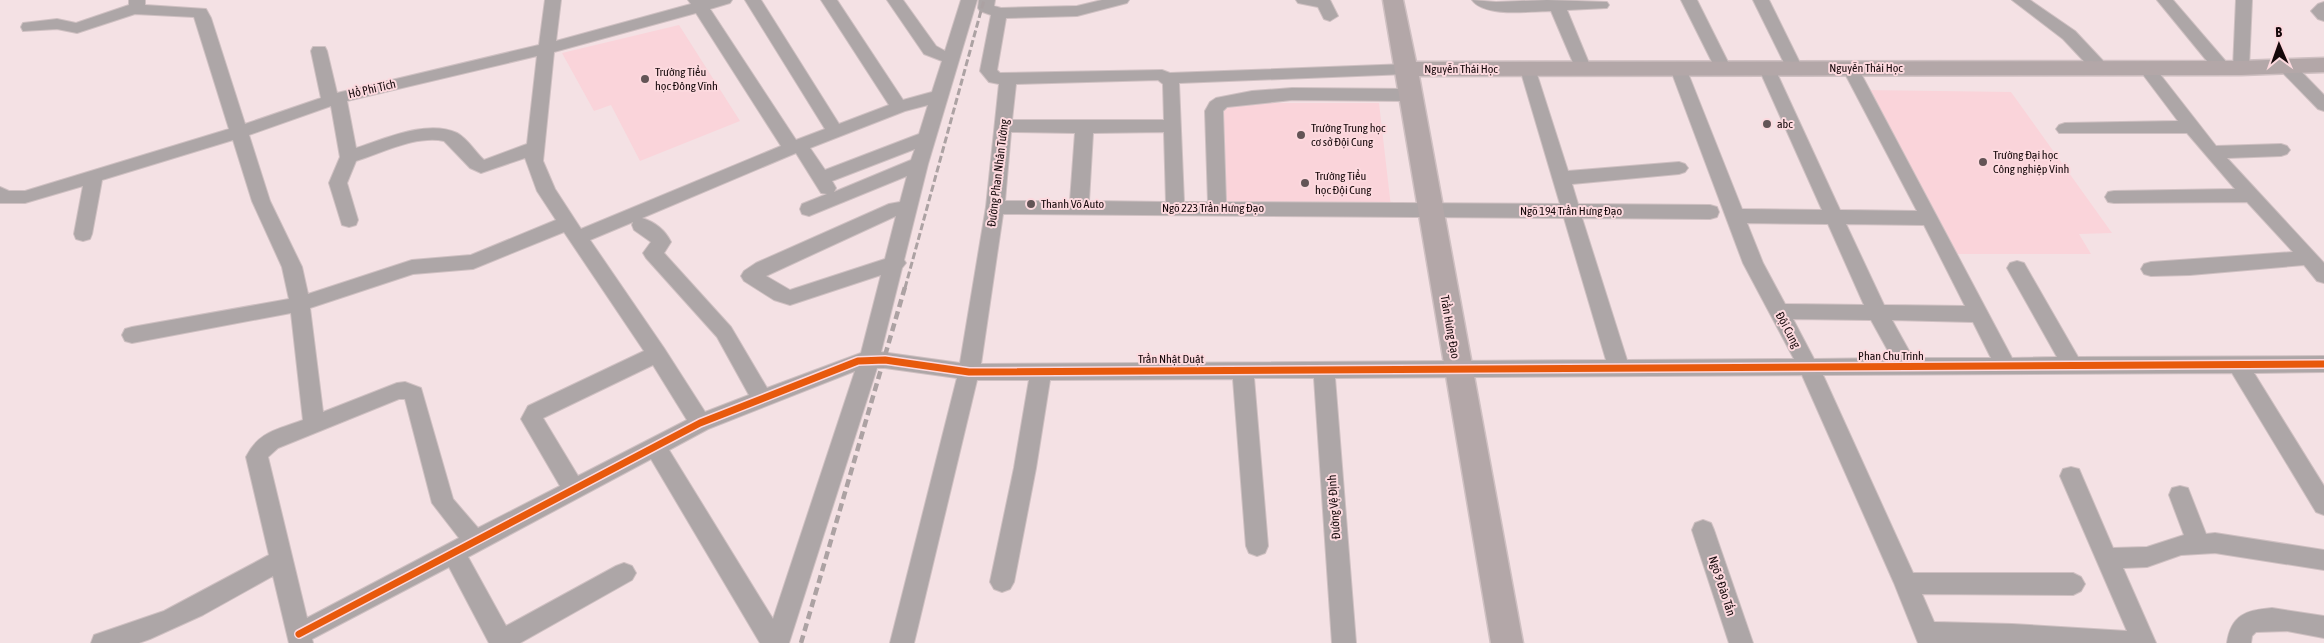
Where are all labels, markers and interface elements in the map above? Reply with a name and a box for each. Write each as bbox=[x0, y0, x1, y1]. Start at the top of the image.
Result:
north arrow bbox=[2254, 20, 2304, 70]
text: B bbox=[2275, 24, 2283, 40]
street label: Nguyễn Thái Học bbox=[1829, 61, 1903, 75]
street label: Nguyễn Thái Học bbox=[1424, 62, 1498, 76]
place label: Trường Tiểu học Đông Vĩnh bbox=[655, 65, 718, 93]
marker: Trường Tiểu học Đông Vĩnh bbox=[639, 73, 651, 85]
street label: Hồ Phi Tích bbox=[347, 77, 397, 101]
street label: Đường Phan Nhân Tường bbox=[984, 117, 1012, 228]
place label: abc bbox=[1777, 117, 1793, 131]
marker: abc bbox=[1761, 118, 1773, 130]
place label: Trường Trung học cơ sở Đội Cung bbox=[1311, 121, 1386, 149]
marker: Trường Trung học cơ sở Đội Cung bbox=[1295, 129, 1307, 141]
place label: Trường Đại học Công nghiệp Vinh bbox=[1993, 148, 2069, 176]
marker: Trường Đại học Công nghiệp Vinh bbox=[1977, 156, 1989, 168]
place label: Trường Tiểu học Đội Cung bbox=[1315, 169, 1372, 197]
marker: Trường Tiểu học Đội Cung bbox=[1299, 177, 1311, 189]
place label: Thanh Võ Auto bbox=[1041, 197, 1105, 211]
marker: Thanh Võ Auto bbox=[1025, 198, 1037, 210]
street label: Ngõ 223 Trần Hưng Đạo bbox=[1162, 201, 1264, 215]
street label: Ngõ 194 Trần Hưng Đạo bbox=[1520, 204, 1622, 218]
street label: Trần Hưng Đạo bbox=[1438, 294, 1463, 360]
street label: Đội Cung bbox=[1773, 310, 1804, 351]
street label: Phan Chu Trinh bbox=[1858, 349, 1924, 363]
street label: Trần Nhật Duật bbox=[1138, 352, 1205, 366]
street label: Đường Vệ Định bbox=[1325, 474, 1343, 540]
street label: Ngõ 9 Đào Tấn bbox=[1706, 554, 1738, 618]

